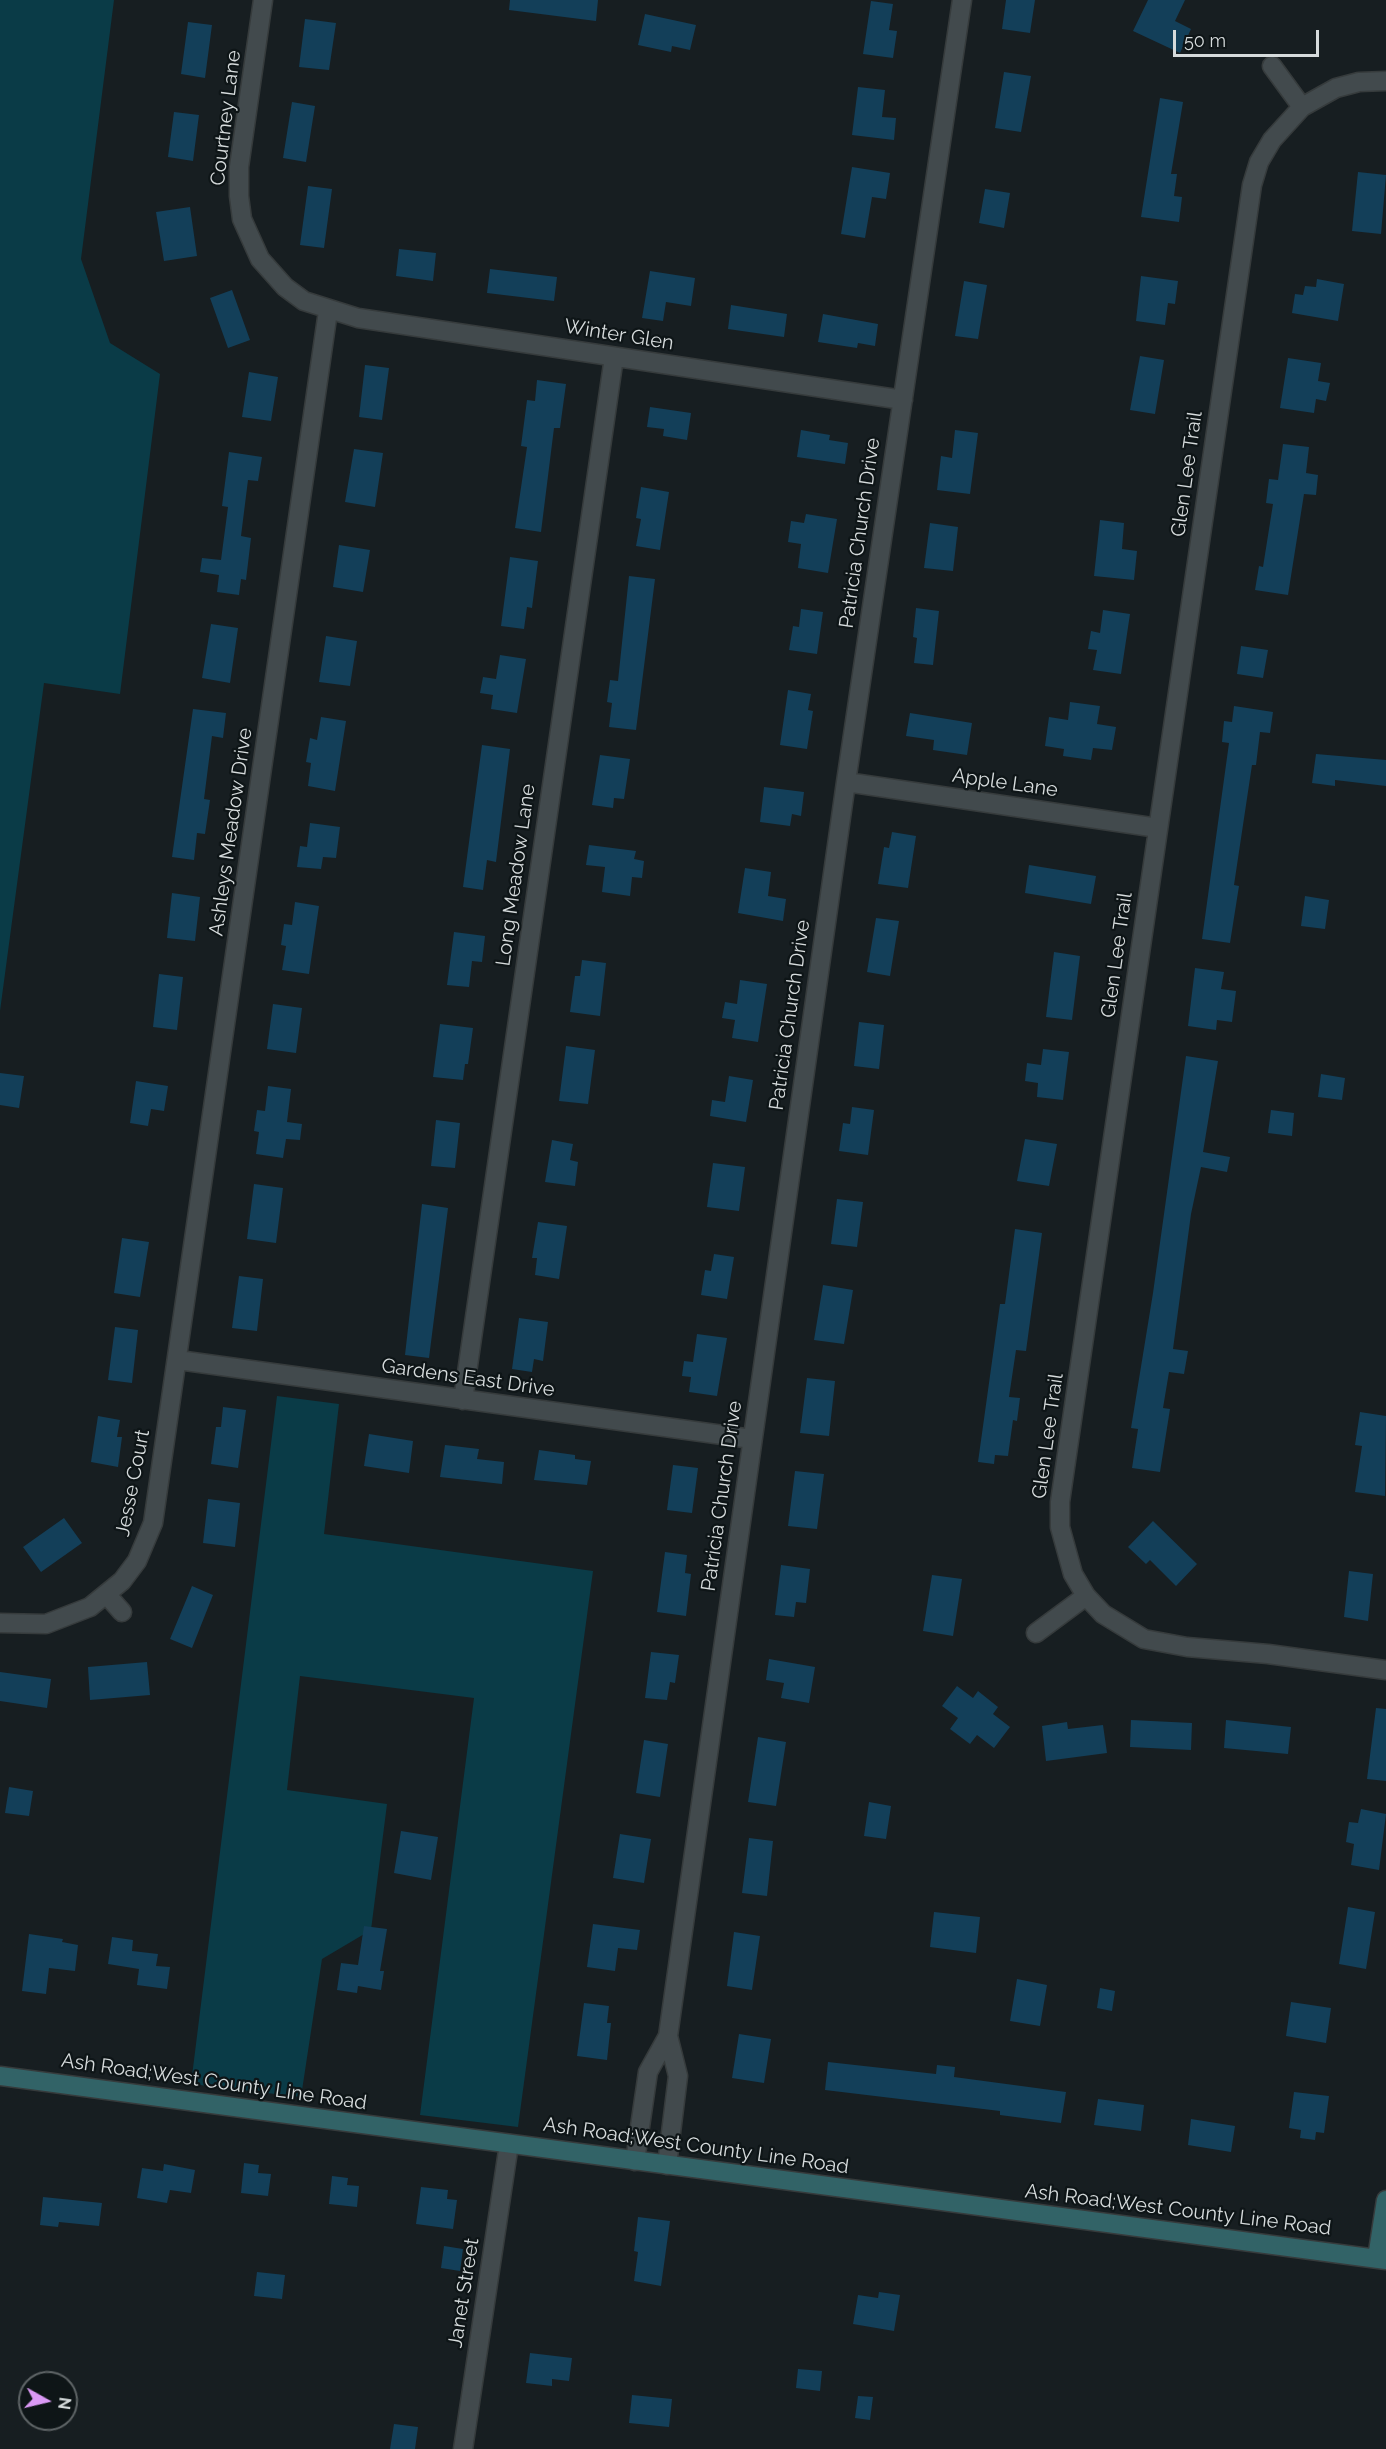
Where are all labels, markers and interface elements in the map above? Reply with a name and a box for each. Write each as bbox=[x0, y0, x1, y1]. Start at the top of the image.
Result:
scale bar bbox=[1176, 18, 1322, 56]
text: 50 m bbox=[1184, 30, 1226, 51]
street label: Courtney Lane bbox=[206, 49, 246, 187]
street label: Winter Glen bbox=[563, 315, 675, 355]
street label: Glen Lee Trail bbox=[1166, 410, 1208, 538]
street label: Patricia Church Drive bbox=[835, 436, 885, 630]
street label: Ashleys Meadow Drive bbox=[205, 726, 257, 938]
street label: Apple Lane bbox=[951, 764, 1059, 802]
street label: Long Meadow Lane bbox=[491, 782, 541, 968]
street label: Glen Lee Trail bbox=[1096, 891, 1138, 1019]
street label: Patricia Church Drive bbox=[765, 918, 815, 1112]
street label: Gardens East Drive bbox=[380, 1354, 556, 1402]
street label: Glen Lee Trail bbox=[1027, 1372, 1069, 1500]
street label: Patricia Church Drive bbox=[697, 1399, 747, 1593]
street label: Jesse Court bbox=[111, 1427, 155, 1539]
street label: Ash Road;West County Line Road bbox=[60, 2049, 368, 2115]
street label: Ash Road;West County Line Road bbox=[542, 2113, 850, 2179]
street label: Ash Road;West County Line Road bbox=[1023, 2179, 1333, 2241]
street label: Janet Street bbox=[443, 2236, 485, 2350]
north arrow bbox=[18, 2371, 78, 2431]
text: N bbox=[54, 2396, 75, 2411]

